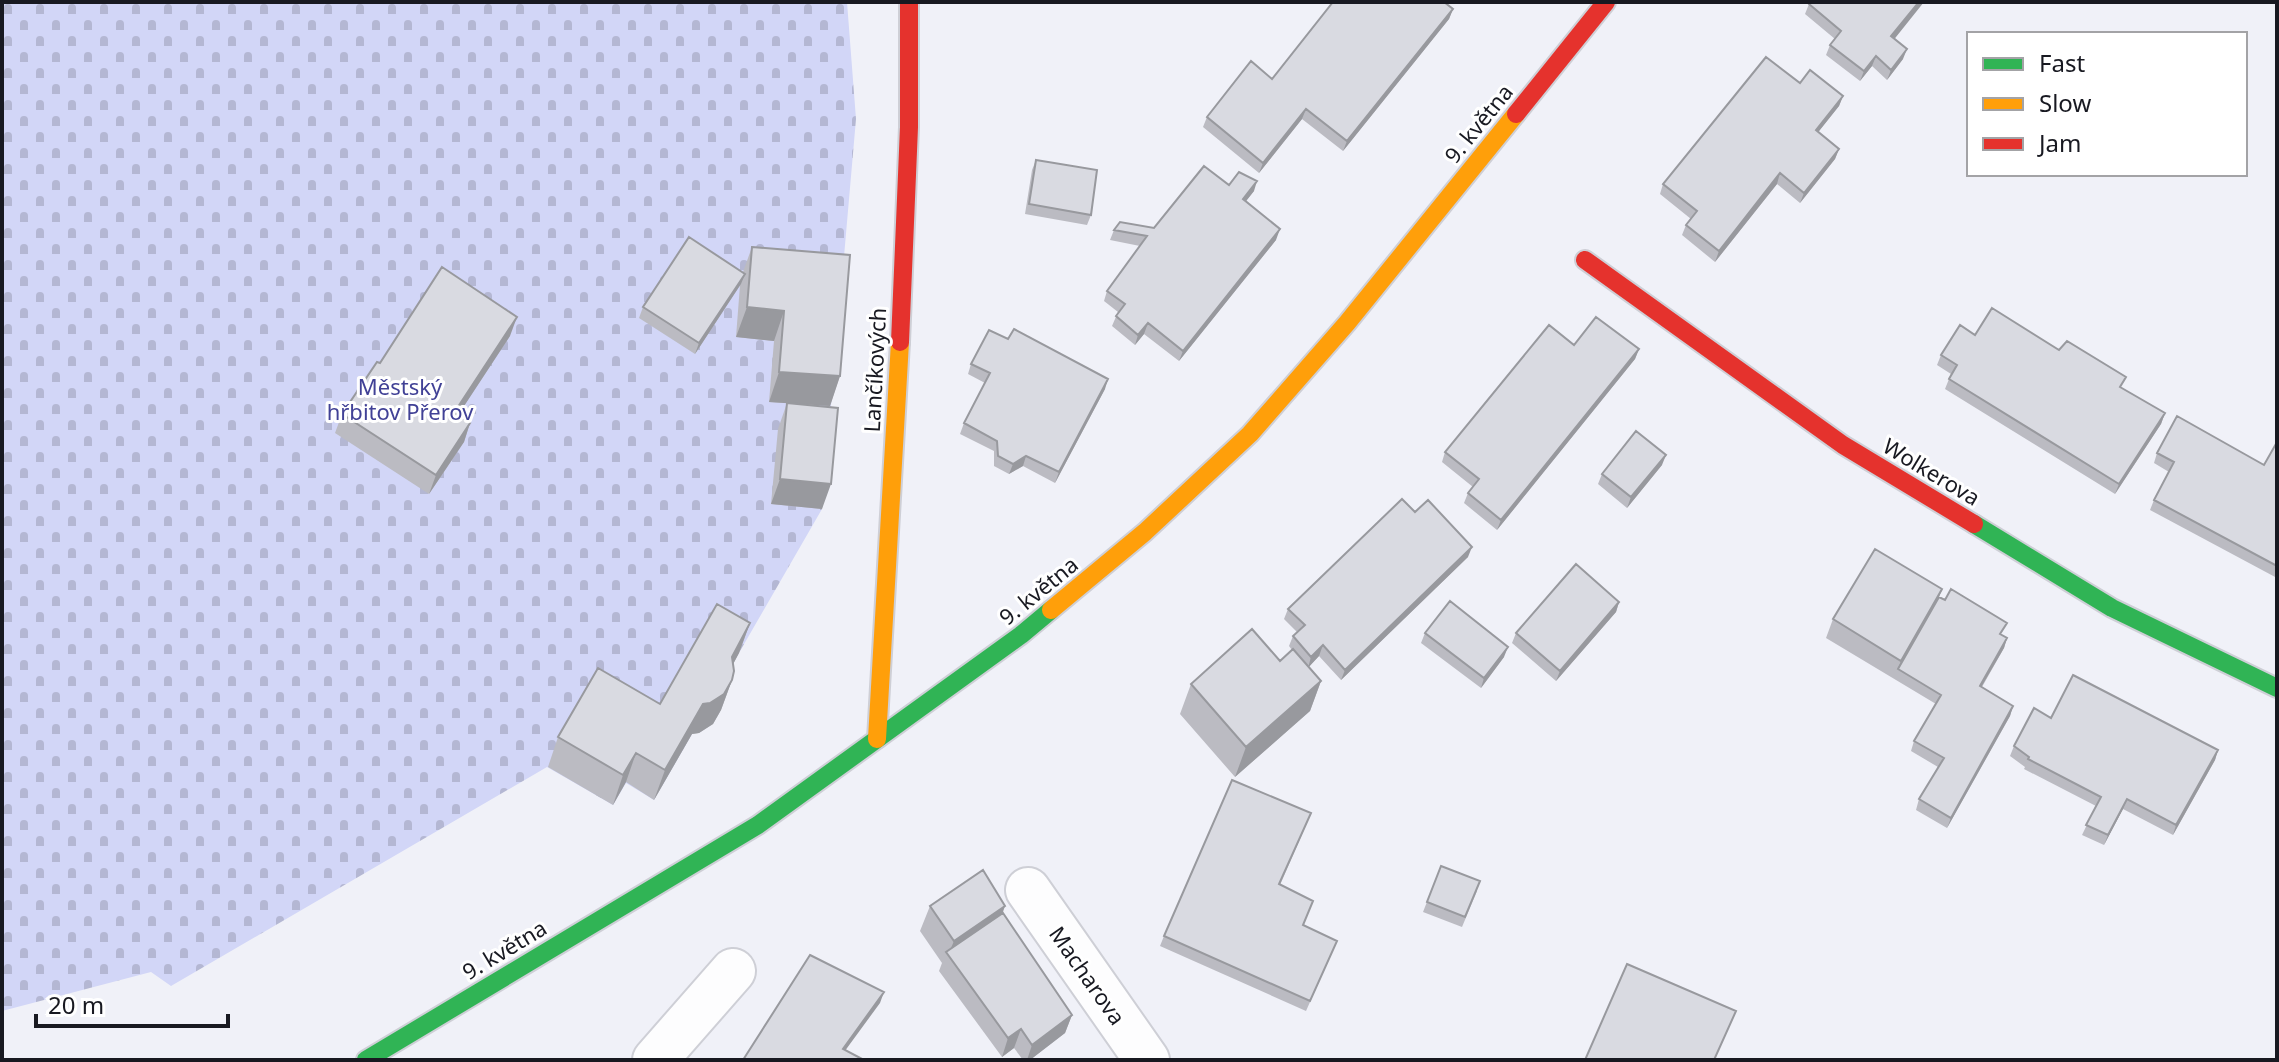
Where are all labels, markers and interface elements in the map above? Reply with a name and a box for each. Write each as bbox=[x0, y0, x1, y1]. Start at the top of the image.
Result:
legend bbox=[1967, 32, 2247, 176]
text: Fast bbox=[2039, 46, 2085, 79]
street label: 9. května bbox=[1437, 77, 1519, 169]
text: Slow bbox=[2039, 86, 2091, 119]
text: Jam bbox=[2037, 126, 2081, 159]
street label: Lančíkových bbox=[856, 307, 892, 433]
park label: Městský hřbitov Přerov bbox=[327, 371, 474, 426]
street label: Wolkerova bbox=[1878, 430, 1986, 512]
street label: 9. května bbox=[992, 549, 1084, 631]
street label: 9. května bbox=[456, 912, 552, 986]
street label: Macharova bbox=[1043, 920, 1133, 1030]
scale bar bbox=[36, 978, 228, 1028]
text: 20 m bbox=[48, 988, 104, 1021]

